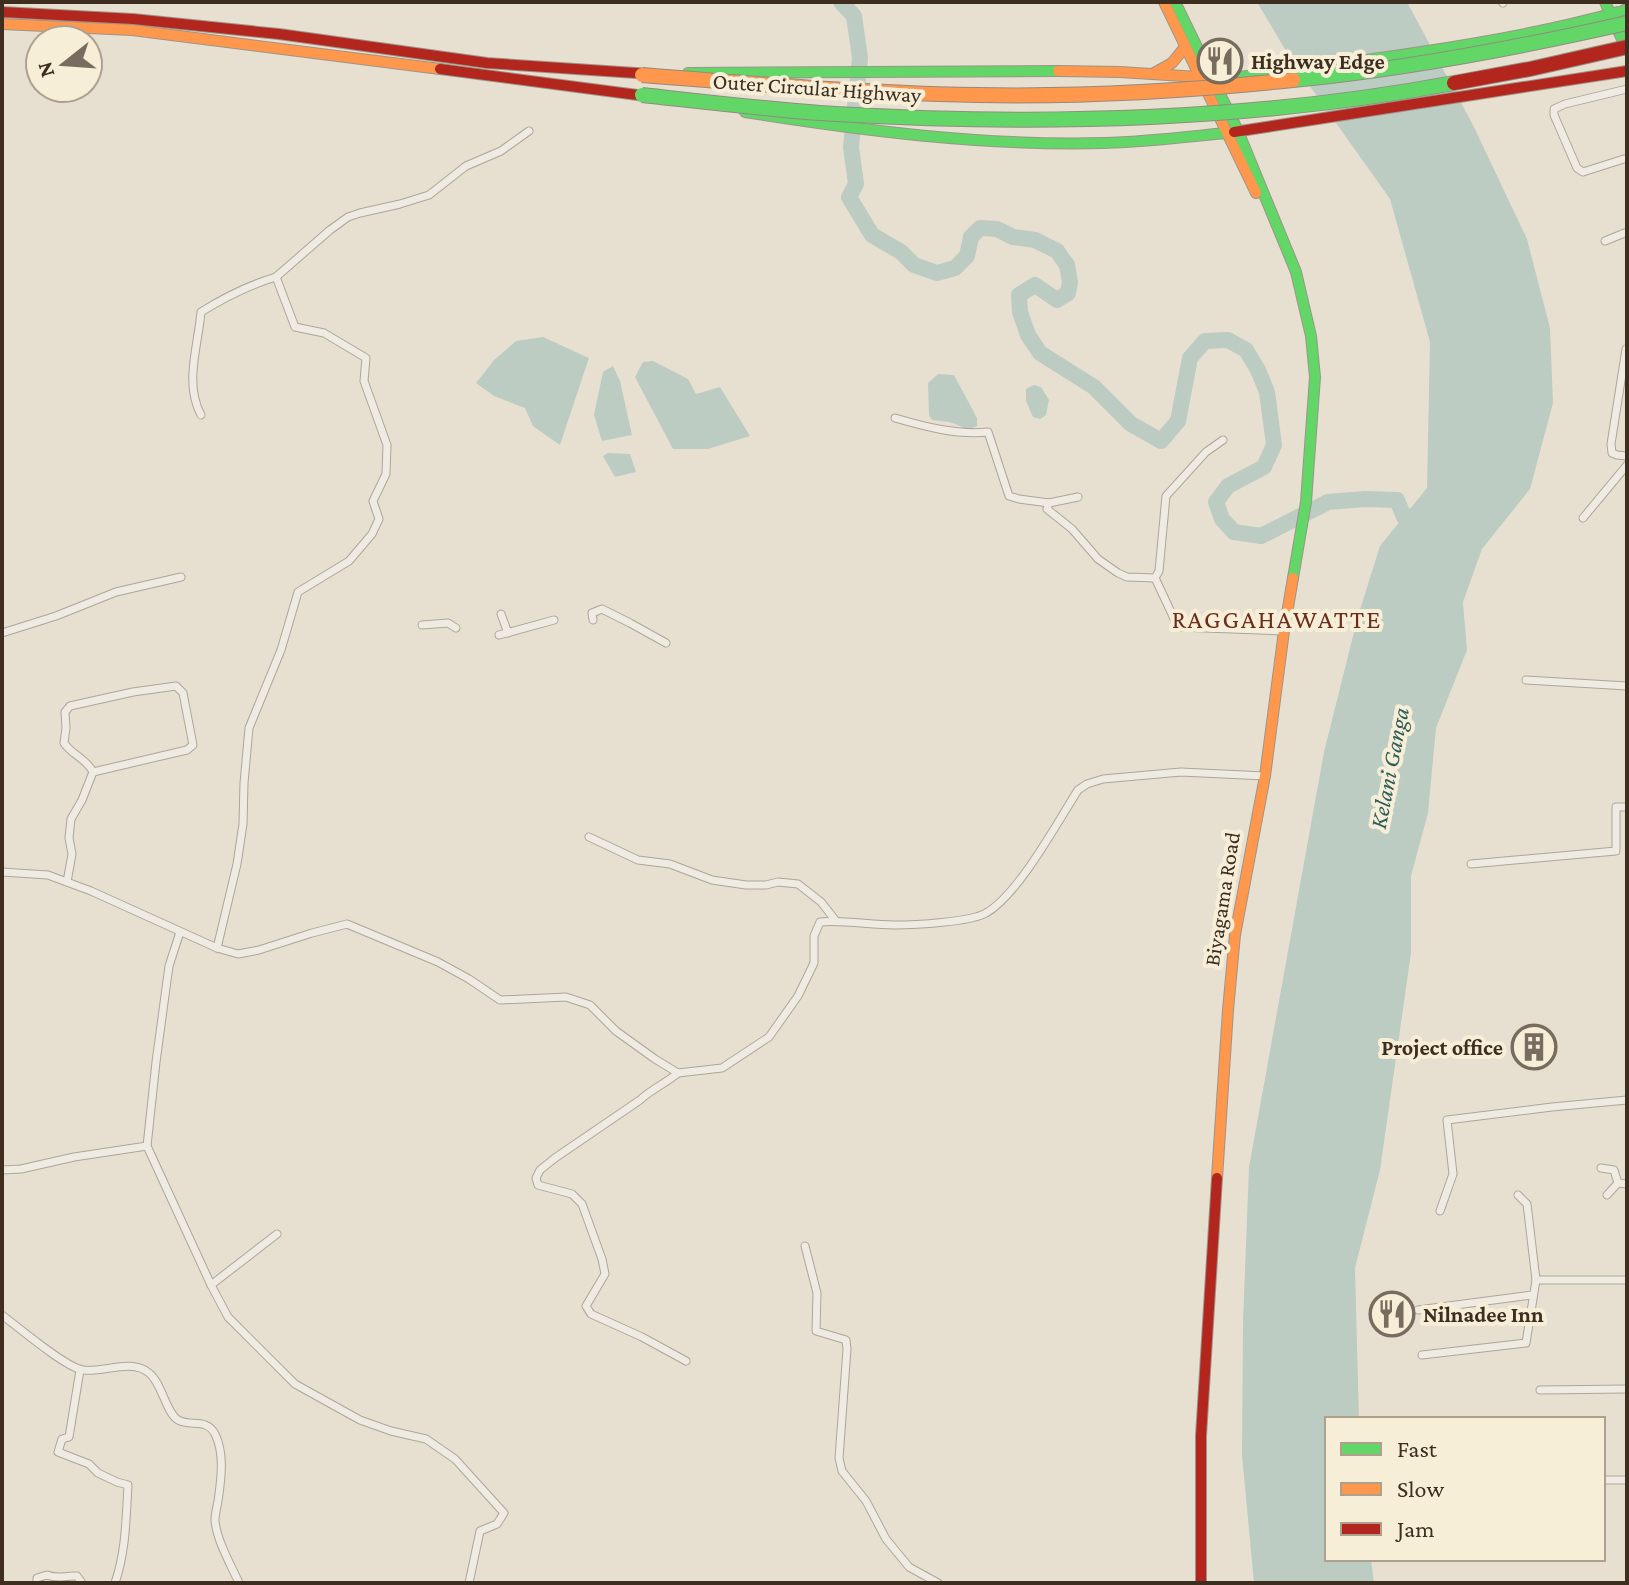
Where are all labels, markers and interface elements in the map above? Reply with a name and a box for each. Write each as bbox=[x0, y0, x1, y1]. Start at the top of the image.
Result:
north arrow bbox=[24, 24, 104, 104]
restaurant icon: Highway Edge bbox=[1196, 37, 1244, 85]
place label: Highway Edge bbox=[1251, 49, 1385, 74]
text: N bbox=[31, 59, 59, 81]
street label: Outer Circular Highway bbox=[712, 68, 923, 108]
district label: RAGGAHAWATTE bbox=[1172, 605, 1382, 634]
water label: Kelani Ganga bbox=[1364, 705, 1414, 831]
street label: Biyagama Road bbox=[1199, 830, 1245, 968]
building icon: Project office bbox=[1510, 1023, 1558, 1071]
place label: Project office bbox=[1381, 1035, 1503, 1060]
restaurant icon: Nilnadee Inn bbox=[1368, 1290, 1416, 1338]
place label: Nilnadee Inn bbox=[1423, 1302, 1544, 1327]
legend bbox=[1325, 1417, 1605, 1561]
text: Fast bbox=[1397, 1435, 1438, 1462]
text: Slow bbox=[1397, 1475, 1444, 1502]
text: Jam bbox=[1395, 1515, 1435, 1542]

